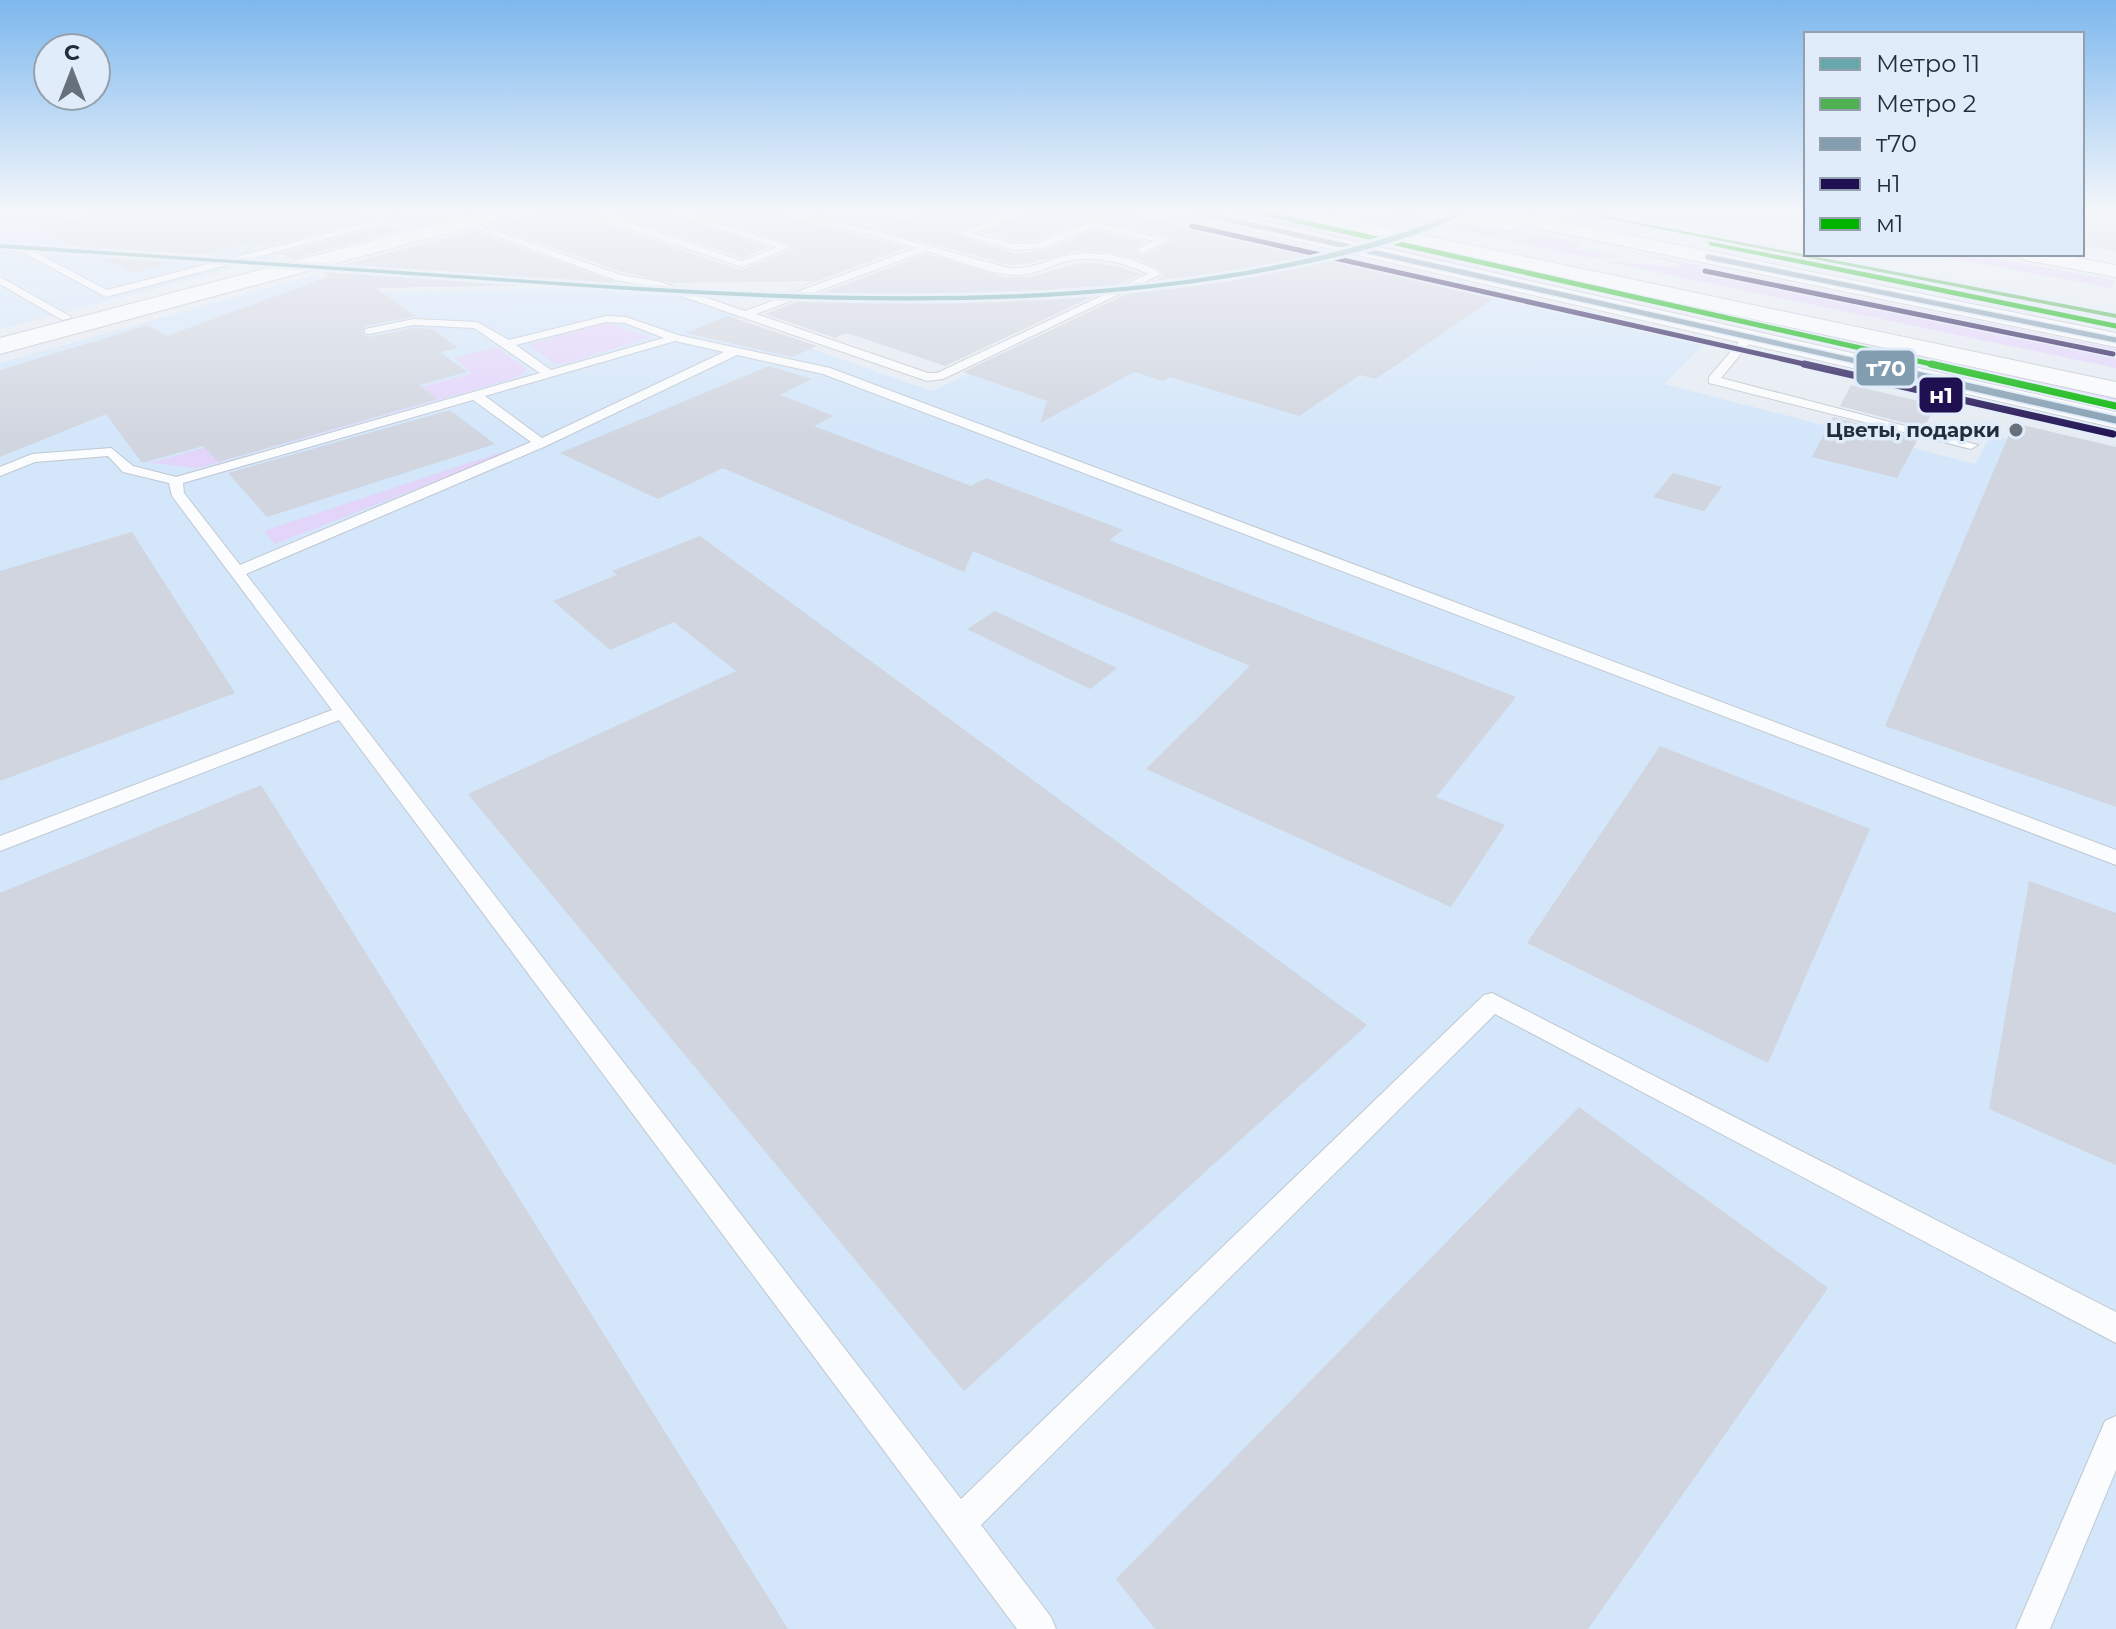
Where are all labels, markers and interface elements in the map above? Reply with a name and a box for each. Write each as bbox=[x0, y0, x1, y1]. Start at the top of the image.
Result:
north arrow bbox=[32, 32, 112, 112]
legend bbox=[1804, 32, 2084, 256]
text: С bbox=[64, 39, 80, 66]
text: Метро 11 bbox=[1876, 49, 1980, 78]
text: Метро 2 bbox=[1876, 89, 1976, 118]
text: т70 bbox=[1876, 129, 1917, 158]
text: н1 bbox=[1876, 169, 1901, 198]
text: м1 bbox=[1876, 209, 1903, 238]
line badge: т70 bbox=[1855, 349, 1916, 387]
text: т70 bbox=[1866, 355, 1906, 382]
line badge: н1 bbox=[1918, 376, 1964, 414]
text: н1 bbox=[1929, 382, 1953, 409]
place label: Цветы, подарки bbox=[1826, 418, 2000, 442]
marker: Цветы, подарки bbox=[2007, 421, 2025, 439]

